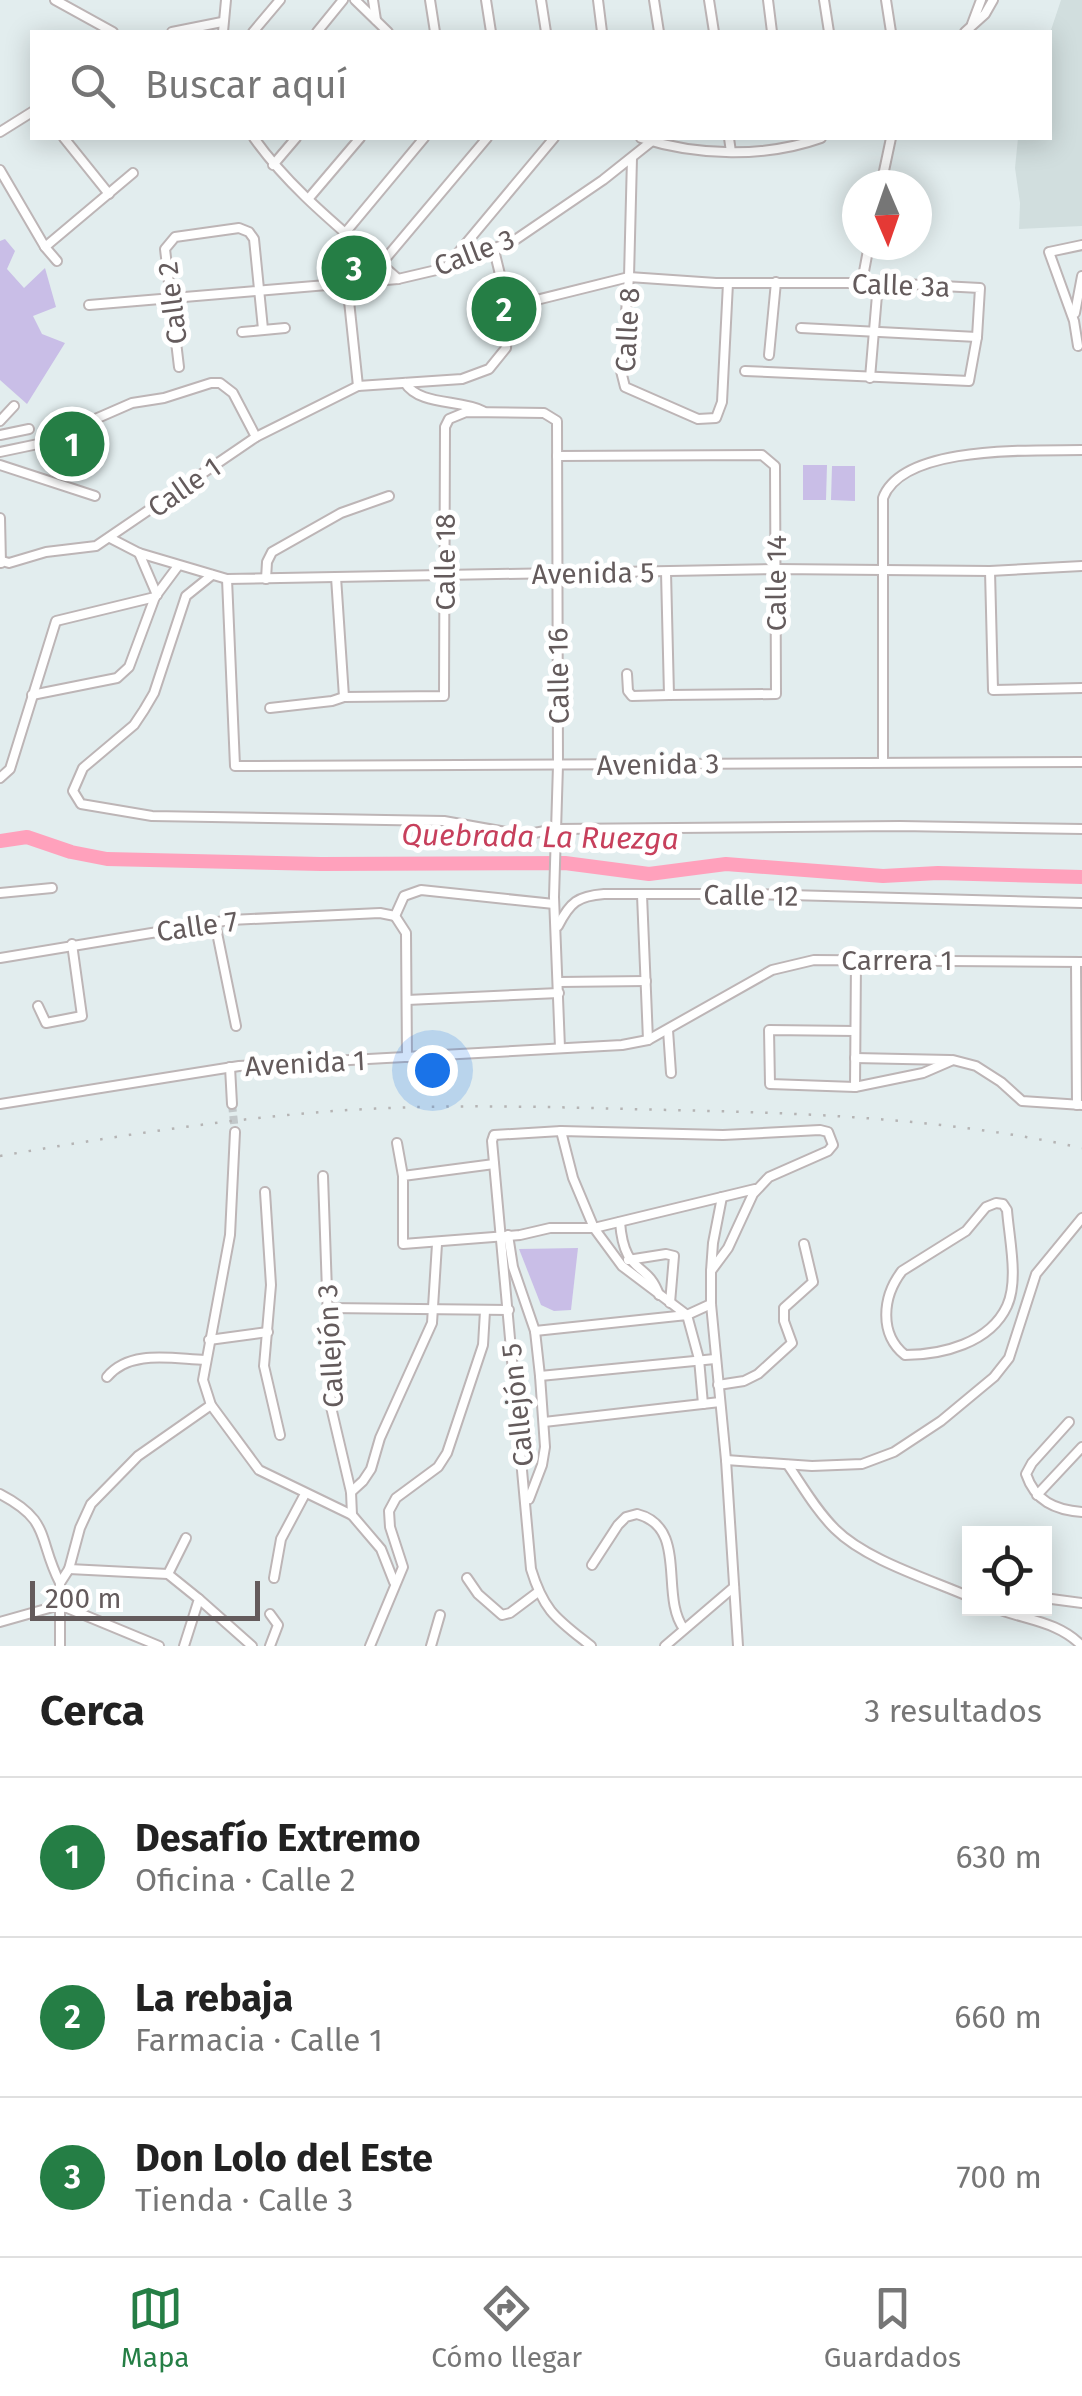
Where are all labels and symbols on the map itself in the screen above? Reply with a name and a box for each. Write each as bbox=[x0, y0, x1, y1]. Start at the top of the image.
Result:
north arrow bbox=[842, 170, 932, 260]
street label: Calle 3 bbox=[429, 222, 519, 283]
pin: 3 bbox=[322, 230, 386, 306]
street label: Calle 2 bbox=[151, 260, 194, 346]
street label: Calle 3a bbox=[851, 267, 951, 304]
pin: 2 bbox=[472, 272, 536, 346]
street label: Calle 8 bbox=[609, 287, 646, 373]
pin: 1 bbox=[40, 406, 104, 482]
street label: Calle 1 bbox=[141, 451, 227, 524]
street label: Calle 18 bbox=[429, 514, 462, 610]
street label: Calle 14 bbox=[760, 535, 793, 631]
street label: Avenida 5 bbox=[531, 556, 655, 591]
street label: Calle 16 bbox=[541, 628, 576, 724]
street label: Avenida 3 bbox=[596, 747, 720, 782]
water label: Quebrada La Ruezga bbox=[401, 817, 679, 857]
street label: Calle 12 bbox=[703, 878, 799, 913]
street label: Calle 7 bbox=[154, 904, 240, 949]
street label: Carrera 1 bbox=[841, 944, 953, 977]
street label: Avenida 1 bbox=[244, 1044, 366, 1083]
your location bbox=[407, 1045, 458, 1096]
street label: Callejón 3 bbox=[311, 1283, 350, 1409]
street label: Callejón 5 bbox=[495, 1342, 540, 1468]
scale bar bbox=[30, 1576, 260, 1620]

